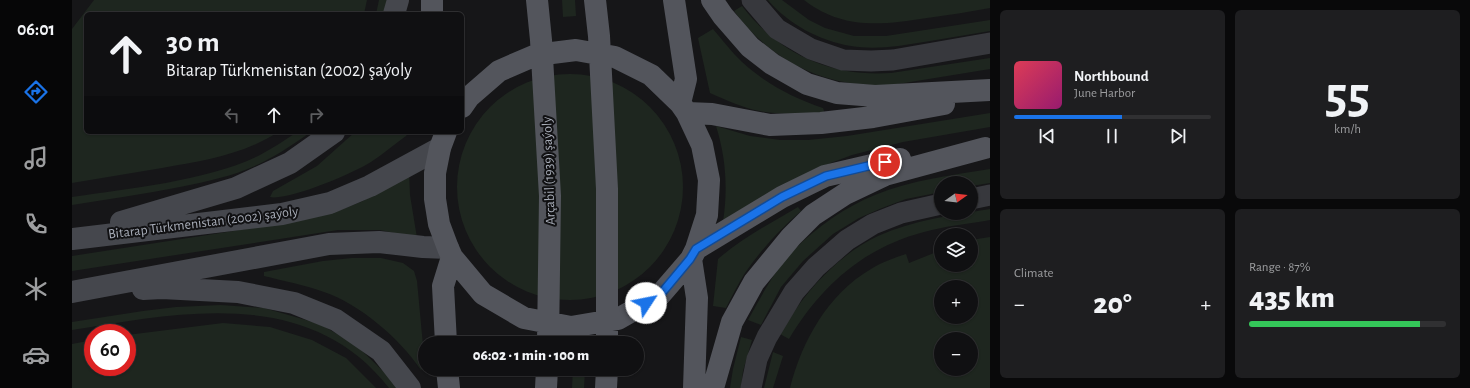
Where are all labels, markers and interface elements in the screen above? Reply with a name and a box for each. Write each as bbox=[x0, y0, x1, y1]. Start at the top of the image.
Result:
text: 06:01 bbox=[17, 21, 55, 39]
icon: ahead bbox=[100, 28, 152, 80]
text: 30 m bbox=[166, 29, 219, 57]
text: Bitarap Türkmenistan (2002) şaýoly bbox=[166, 62, 412, 80]
text: Northbound bbox=[1074, 69, 1149, 84]
text: 55 bbox=[1325, 70, 1370, 122]
icon: directions bbox=[22, 78, 50, 106]
text: June Harbor bbox=[1074, 87, 1135, 100]
icon: left bbox=[221, 104, 243, 126]
icon: ahead bbox=[263, 104, 285, 126]
icon: right bbox=[305, 104, 327, 126]
street label: Arçabil (1939) şaýoly bbox=[540, 116, 558, 225]
text: km/h bbox=[1334, 123, 1361, 136]
icon: previous bbox=[1036, 125, 1058, 147]
icon: pause bbox=[1101, 125, 1123, 147]
icon: next bbox=[1167, 125, 1189, 147]
icon: music bbox=[22, 144, 50, 172]
pin bbox=[868, 145, 902, 179]
icon: arrive bbox=[874, 151, 896, 173]
north arrow bbox=[934, 176, 978, 220]
map controls bbox=[934, 176, 978, 376]
street label: Bitarap Türkmenistan (2002) şaýoly bbox=[107, 204, 299, 242]
icon: phone bbox=[22, 210, 50, 238]
button: layers bbox=[934, 228, 978, 272]
text: Range · 87% bbox=[1249, 261, 1310, 274]
text: Climate bbox=[1014, 267, 1053, 280]
icon: climate bbox=[22, 275, 50, 303]
button: + bbox=[934, 280, 978, 324]
position arrow bbox=[625, 282, 667, 324]
text: 435 km bbox=[1249, 283, 1335, 313]
text: 20° bbox=[1093, 289, 1132, 319]
text: − bbox=[1014, 293, 1025, 315]
text: + bbox=[1200, 293, 1211, 315]
speed limit sign: 60 bbox=[84, 324, 136, 376]
button: − bbox=[934, 332, 978, 376]
icon: car bbox=[22, 341, 50, 369]
text: 06:02 · 1 min · 100 m bbox=[473, 348, 589, 363]

